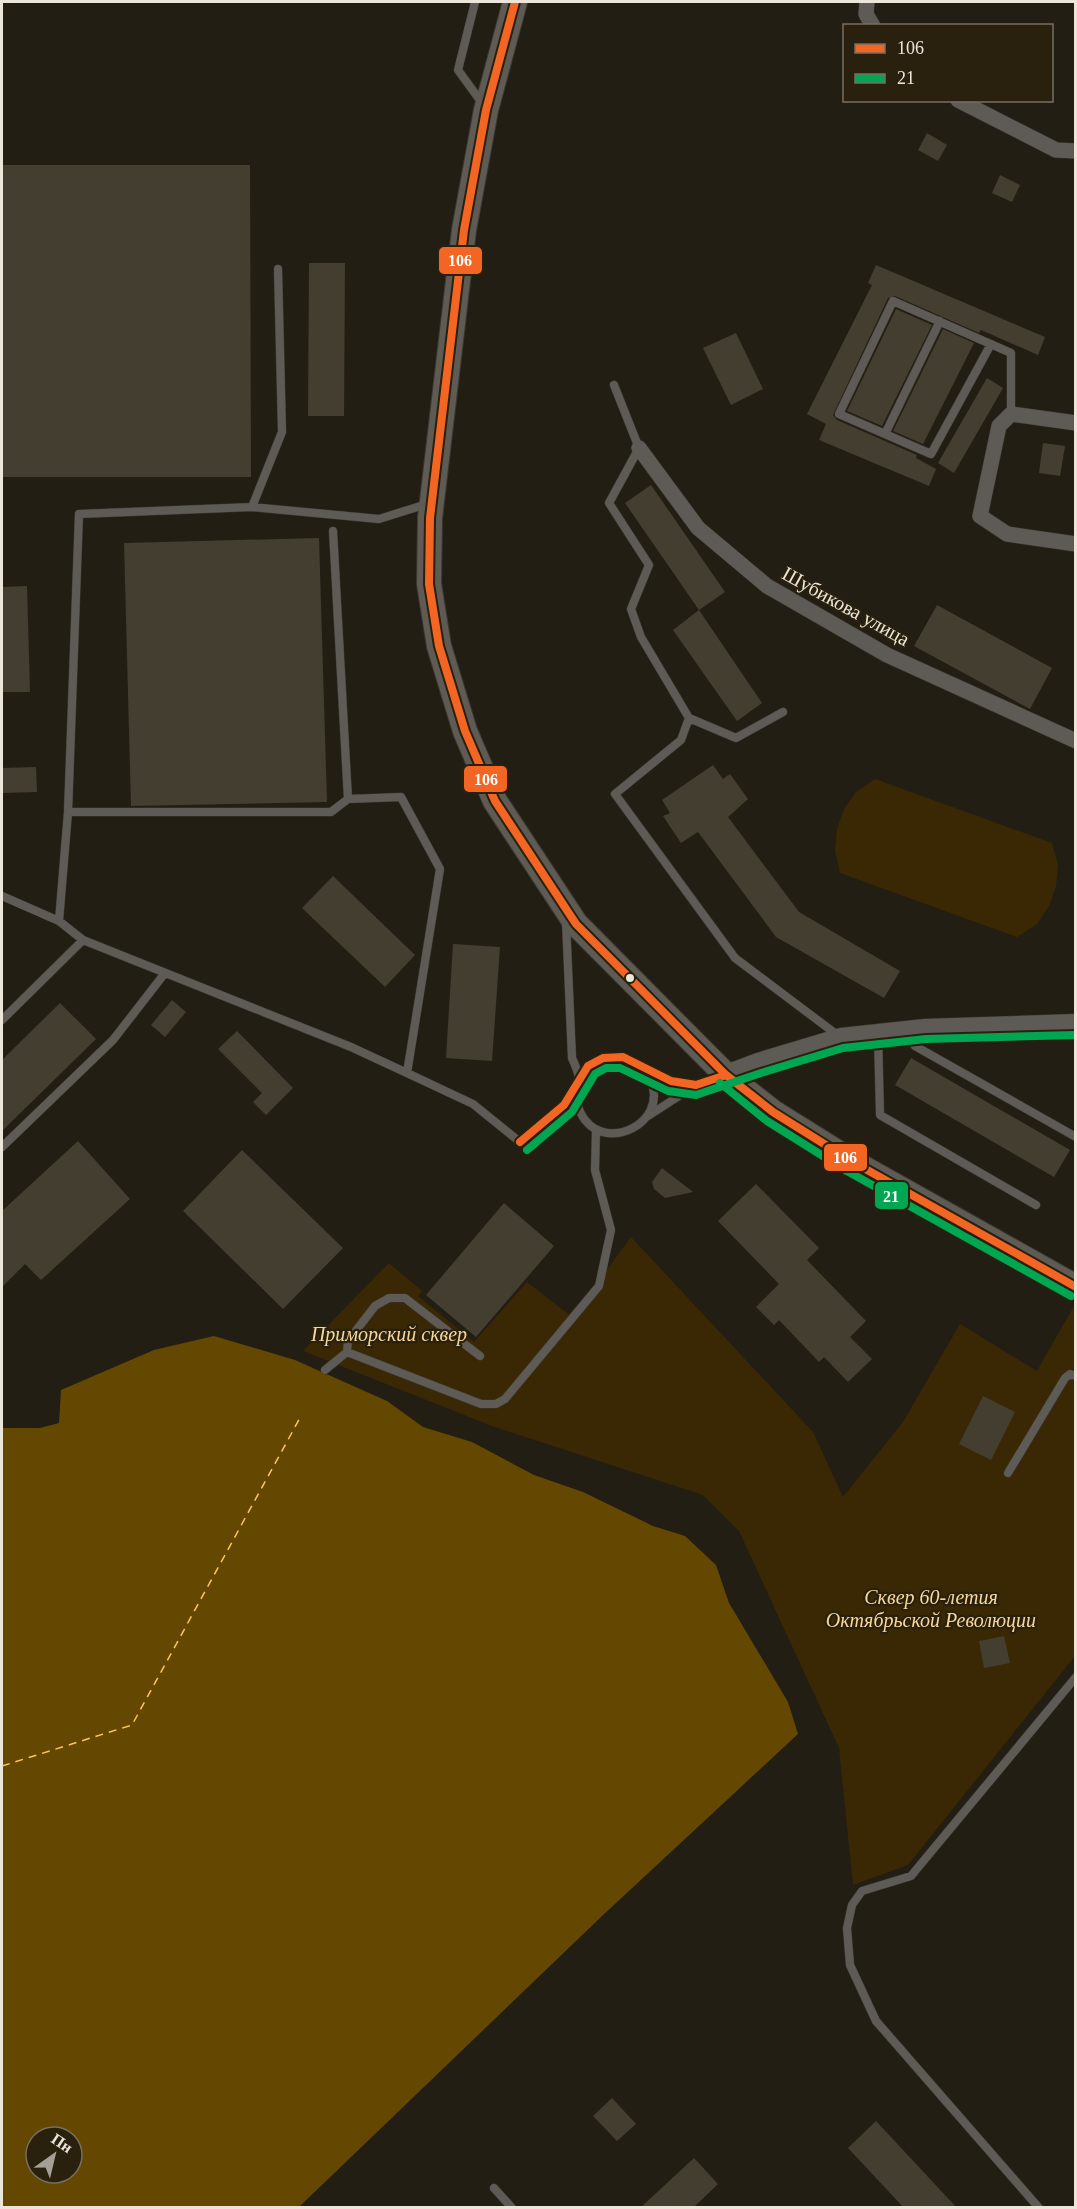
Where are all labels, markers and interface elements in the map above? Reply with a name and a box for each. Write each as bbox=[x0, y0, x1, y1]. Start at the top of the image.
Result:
legend bbox=[843, 24, 1053, 102]
text: 106 bbox=[897, 38, 924, 58]
text: 21 bbox=[897, 68, 915, 88]
line badge: 106 bbox=[438, 246, 483, 275]
text: 106 bbox=[448, 252, 472, 269]
street label: Шубикова улица bbox=[778, 562, 914, 651]
line badge: 106 bbox=[463, 765, 508, 793]
text: 106 bbox=[474, 771, 498, 788]
unlabelled marker bbox=[624, 972, 636, 984]
line badge: 106 bbox=[823, 1143, 868, 1172]
text: 106 bbox=[833, 1149, 857, 1166]
line badge: 21 bbox=[874, 1181, 909, 1210]
text: 21 bbox=[883, 1188, 899, 1205]
park label: Приморский сквер bbox=[310, 1323, 467, 1346]
park label: Сквер 60-летия Октябрьской Революции bbox=[826, 1586, 1036, 1632]
north arrow bbox=[24, 2125, 84, 2185]
text: Пн bbox=[48, 2130, 76, 2156]

